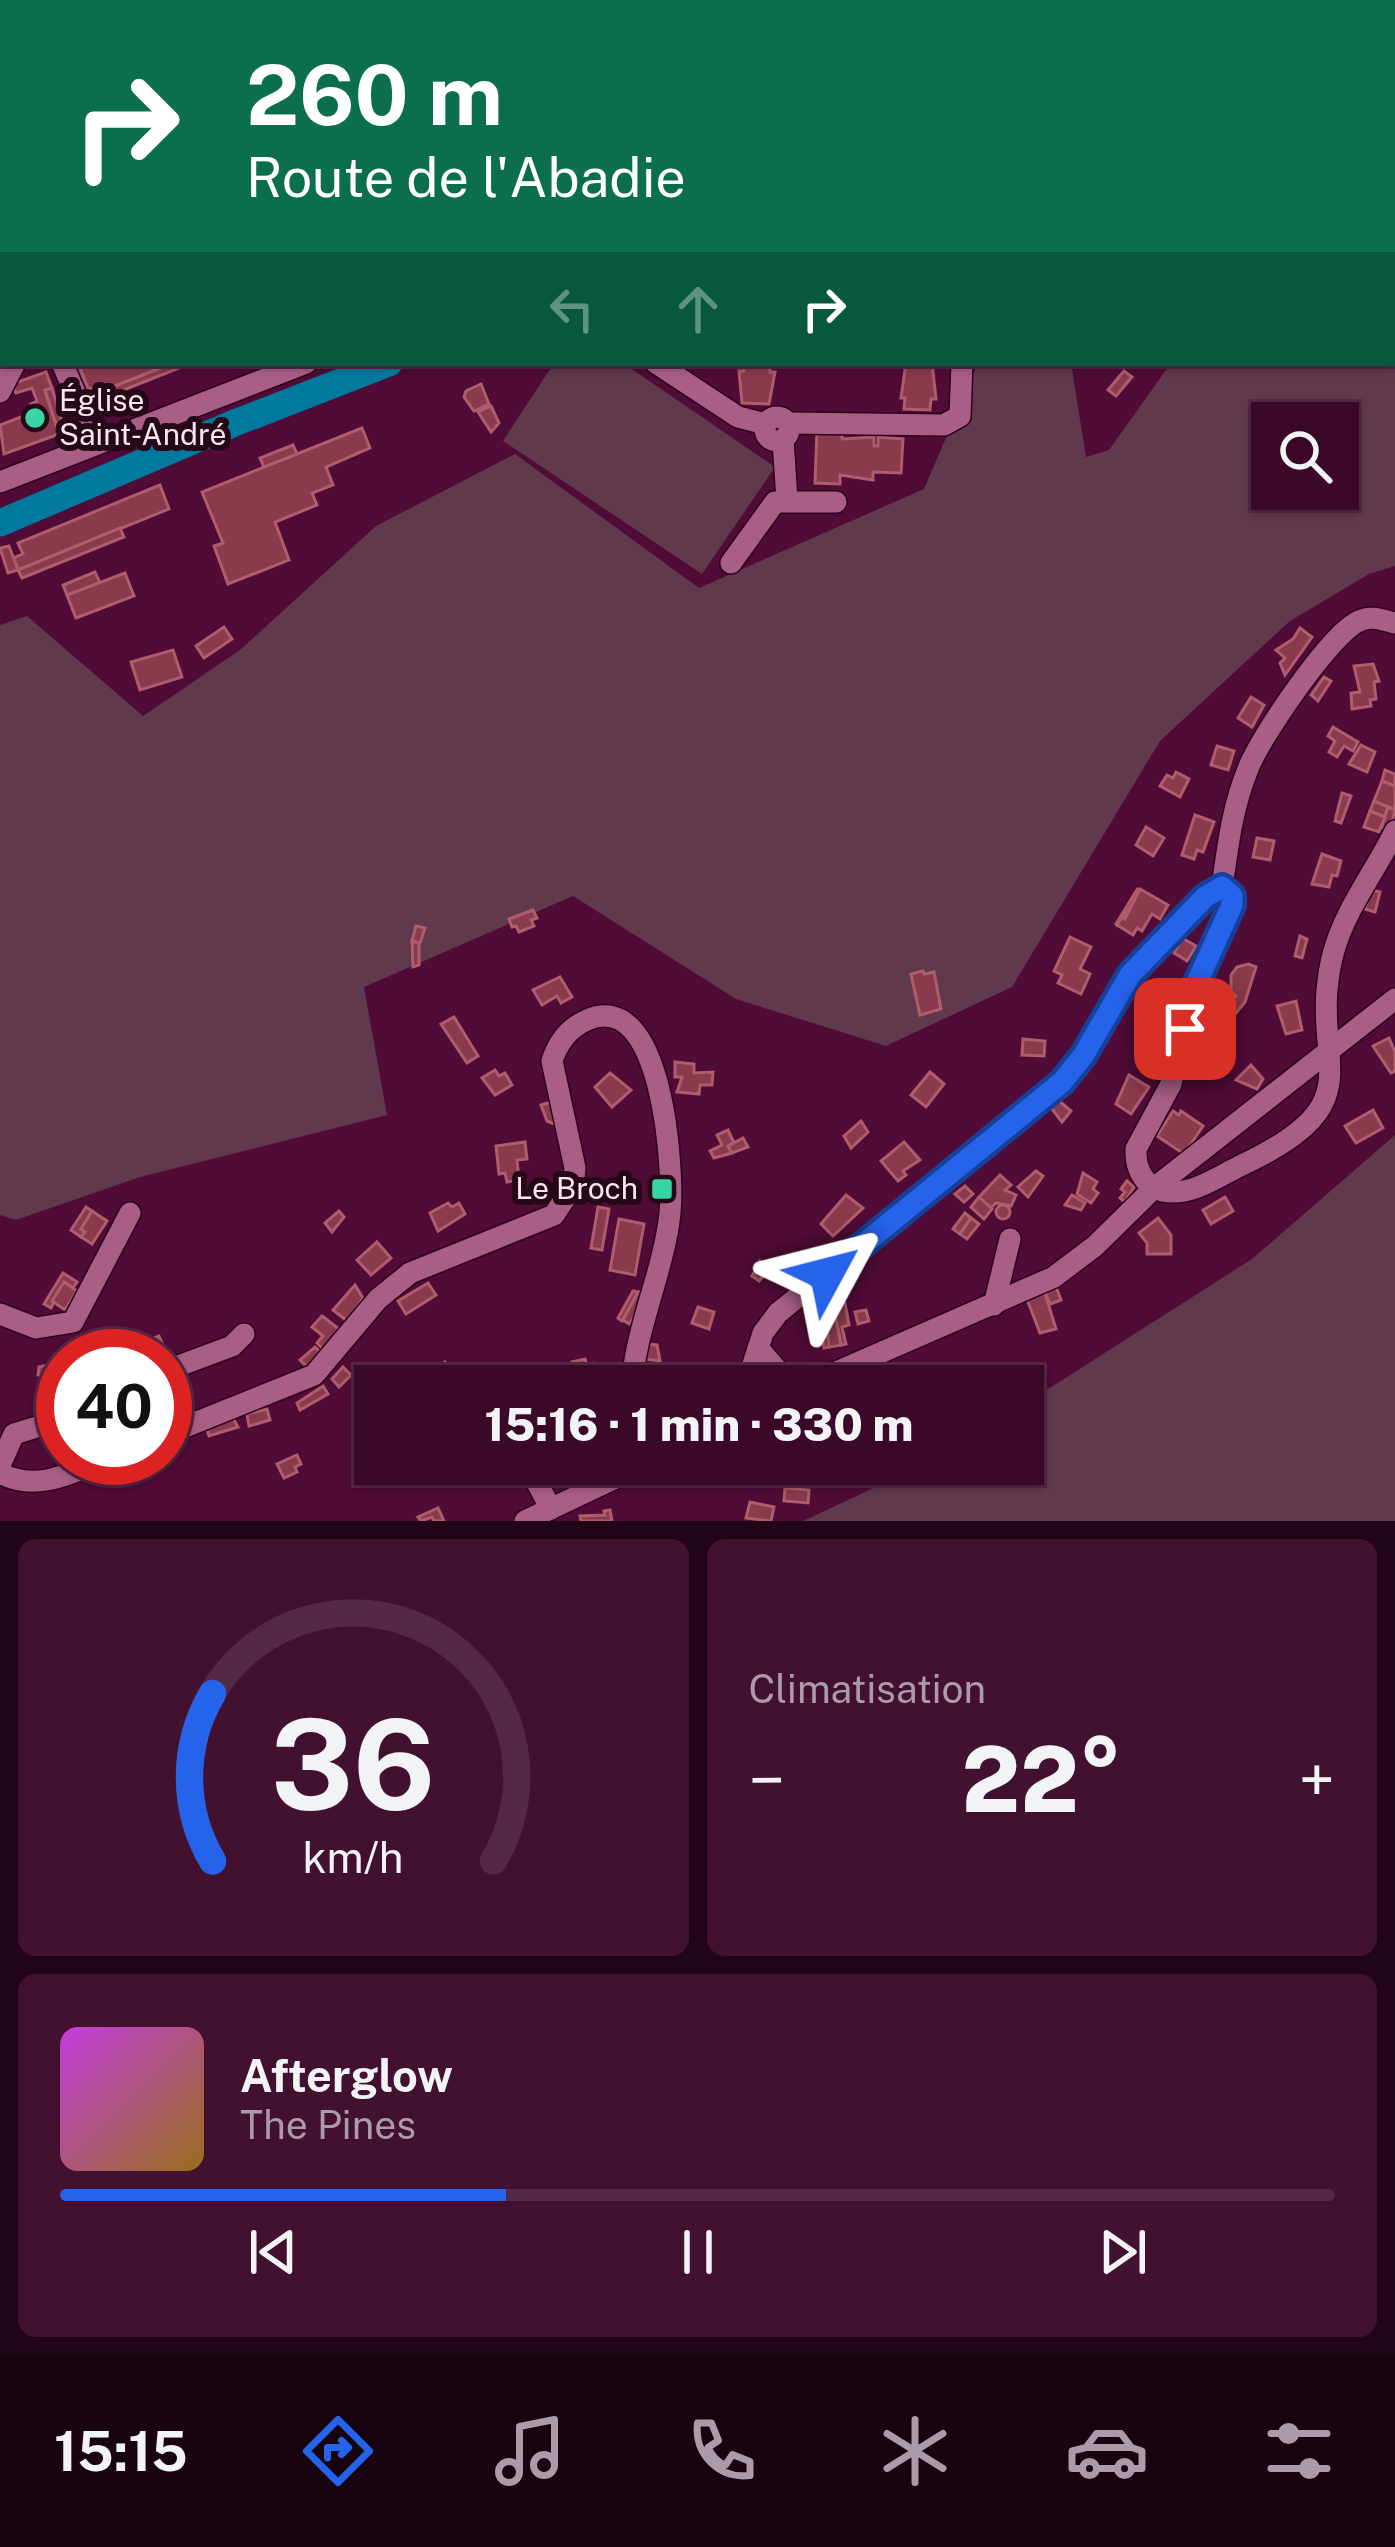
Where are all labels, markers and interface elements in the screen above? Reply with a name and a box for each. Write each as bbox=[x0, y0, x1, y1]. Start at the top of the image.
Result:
text: 260 m bbox=[246, 45, 503, 144]
icon: right bbox=[48, 48, 204, 204]
text: Route de l'Abadie bbox=[246, 146, 686, 209]
icon: left bbox=[539, 276, 605, 342]
icon: ahead bbox=[665, 276, 731, 342]
icon: right bbox=[791, 276, 857, 342]
place label: Église Saint-André bbox=[59, 382, 227, 452]
map controls bbox=[1251, 402, 1359, 510]
button: search bbox=[1251, 402, 1359, 510]
marker: Église Saint-André bbox=[22, 405, 48, 431]
pin bbox=[1134, 978, 1236, 1080]
icon: arrive bbox=[1152, 996, 1218, 1062]
place label: Le Broch bbox=[515, 1170, 638, 1206]
marker: Le Broch bbox=[649, 1176, 675, 1202]
position arrow bbox=[764, 1211, 890, 1337]
speed limit sign: 40 bbox=[36, 1329, 192, 1485]
text: 15:16 · 1 min · 330 m bbox=[484, 1398, 914, 1451]
text: Climatisation bbox=[749, 1666, 986, 1712]
text: 36 bbox=[271, 1691, 436, 1838]
text: 22° bbox=[961, 1726, 1122, 1832]
text: − bbox=[749, 1741, 785, 1819]
text: + bbox=[1298, 1741, 1335, 1819]
text: km/h bbox=[303, 1831, 404, 1882]
text: Afterglow bbox=[240, 2049, 453, 2102]
text: The Pines bbox=[240, 2102, 416, 2148]
icon: previous bbox=[240, 2219, 306, 2285]
icon: pause bbox=[665, 2219, 731, 2285]
icon: next bbox=[1090, 2219, 1156, 2285]
icon: directions bbox=[296, 2409, 380, 2493]
icon: music bbox=[488, 2409, 572, 2493]
icon: phone bbox=[680, 2409, 764, 2493]
icon: climate bbox=[873, 2409, 957, 2493]
icon: car bbox=[1065, 2409, 1149, 2493]
icon: filters bbox=[1257, 2409, 1341, 2493]
text: 15:15 bbox=[54, 2420, 188, 2483]

